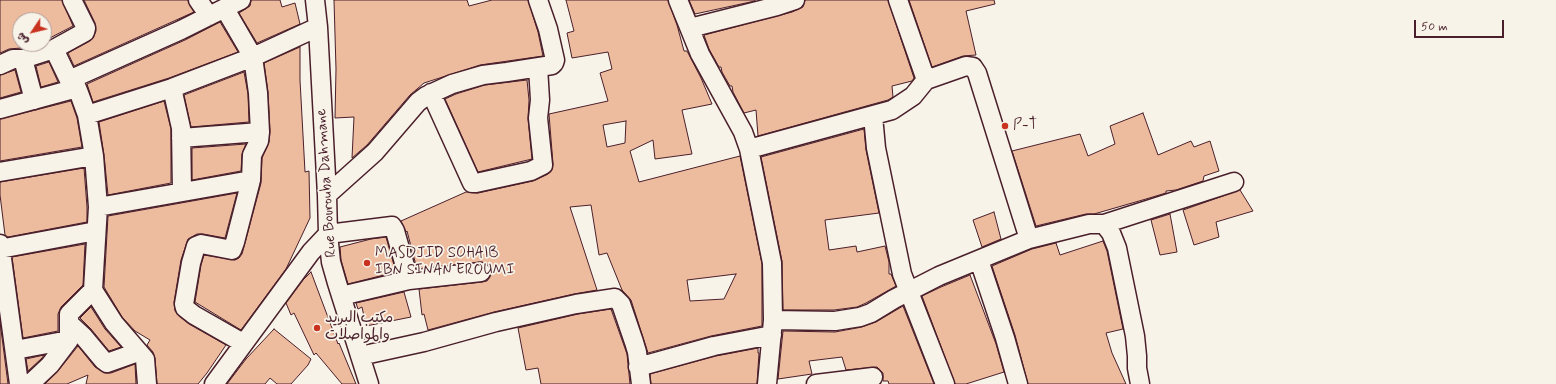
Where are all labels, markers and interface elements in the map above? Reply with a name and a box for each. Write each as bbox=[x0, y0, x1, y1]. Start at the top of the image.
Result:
north arrow bbox=[12, 12, 52, 52]
scale bar bbox=[1416, 12, 1506, 38]
text: 50 m bbox=[1421, 19, 1448, 35]
text: ش bbox=[14, 29, 32, 47]
street label: Rue Bourouba Dahmane bbox=[313, 108, 341, 258]
place label: P-T bbox=[1013, 117, 1037, 135]
marker: P-T bbox=[1000, 121, 1010, 131]
place label: MASDJID SOHAIB IBN SINAN EROUMI bbox=[375, 245, 514, 280]
marker: MASDJID SOHAIB IBN SINAN EROUMI bbox=[362, 258, 372, 268]
place label: مكتب البريد والمواصلات bbox=[325, 310, 393, 345]
marker: مكتب البريد والمواصلات bbox=[312, 323, 322, 333]

